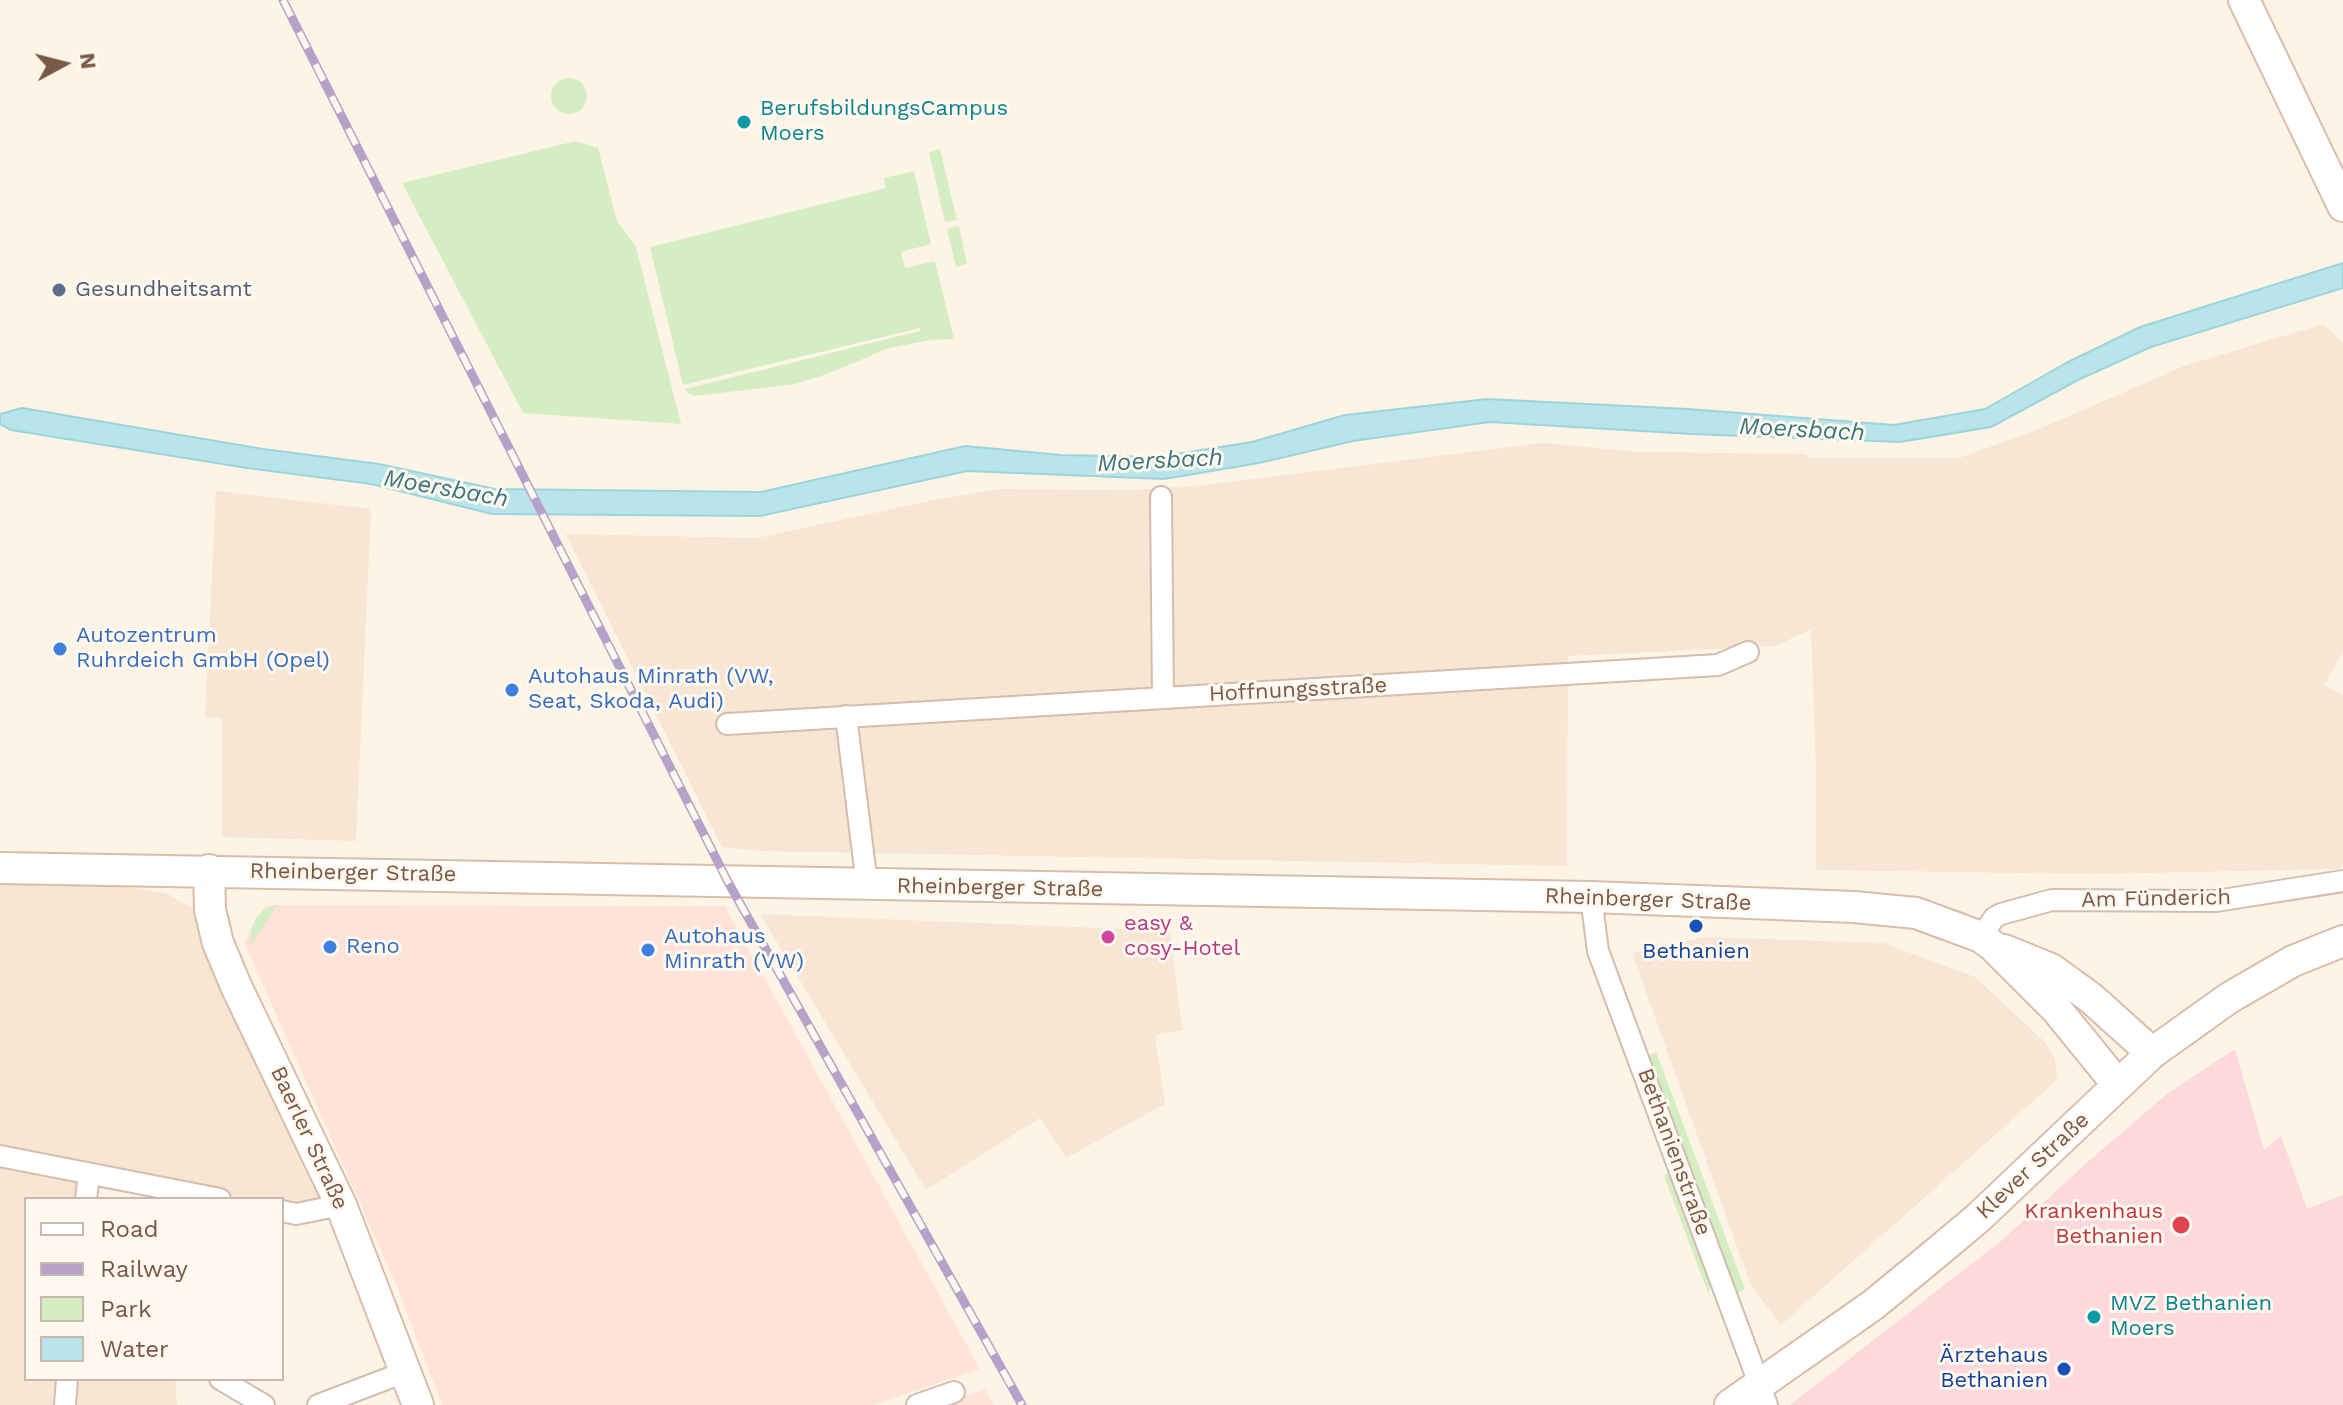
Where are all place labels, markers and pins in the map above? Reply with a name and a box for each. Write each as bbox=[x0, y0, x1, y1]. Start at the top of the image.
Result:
place label: BerufsbildungsCampus Moers bbox=[760, 96, 1008, 148]
marker: BerufsbildungsCampus Moers bbox=[735, 113, 753, 131]
place label: Gesundheitsamt bbox=[75, 277, 252, 303]
marker: Gesundheitsamt bbox=[50, 281, 68, 299]
place label: Autozentrum Ruhrdeich GmbH (Opel) bbox=[76, 623, 330, 674]
marker: Autozentrum Ruhrdeich GmbH (Opel) bbox=[51, 640, 69, 658]
place label: Autohaus Minrath (VW, Seat, Skoda, Audi) bbox=[528, 664, 774, 716]
marker: Autohaus Minrath (VW, Seat, Skoda, Audi) bbox=[503, 681, 521, 699]
place label: easy & cosy-Hotel bbox=[1124, 911, 1240, 962]
marker: Bethanien bbox=[1687, 917, 1705, 935]
place label: Autohaus Minrath (VW) bbox=[664, 924, 804, 976]
marker: easy & cosy-Hotel bbox=[1099, 928, 1117, 946]
place label: Reno bbox=[346, 934, 400, 960]
marker: Reno bbox=[321, 938, 339, 956]
place label: Bethanien bbox=[1642, 939, 1750, 965]
marker: Autohaus Minrath (VW) bbox=[639, 941, 657, 959]
place label: Krankenhaus Bethanien bbox=[2024, 1199, 2163, 1250]
marker: Krankenhaus Bethanien bbox=[2170, 1214, 2192, 1236]
place label: MVZ Bethanien Moers bbox=[2110, 1291, 2272, 1342]
marker: MVZ Bethanien Moers bbox=[2085, 1308, 2103, 1326]
place label: Ärztehaus Bethanien bbox=[1940, 1343, 2048, 1394]
marker: Ärztehaus Bethanien bbox=[2055, 1360, 2073, 1378]

